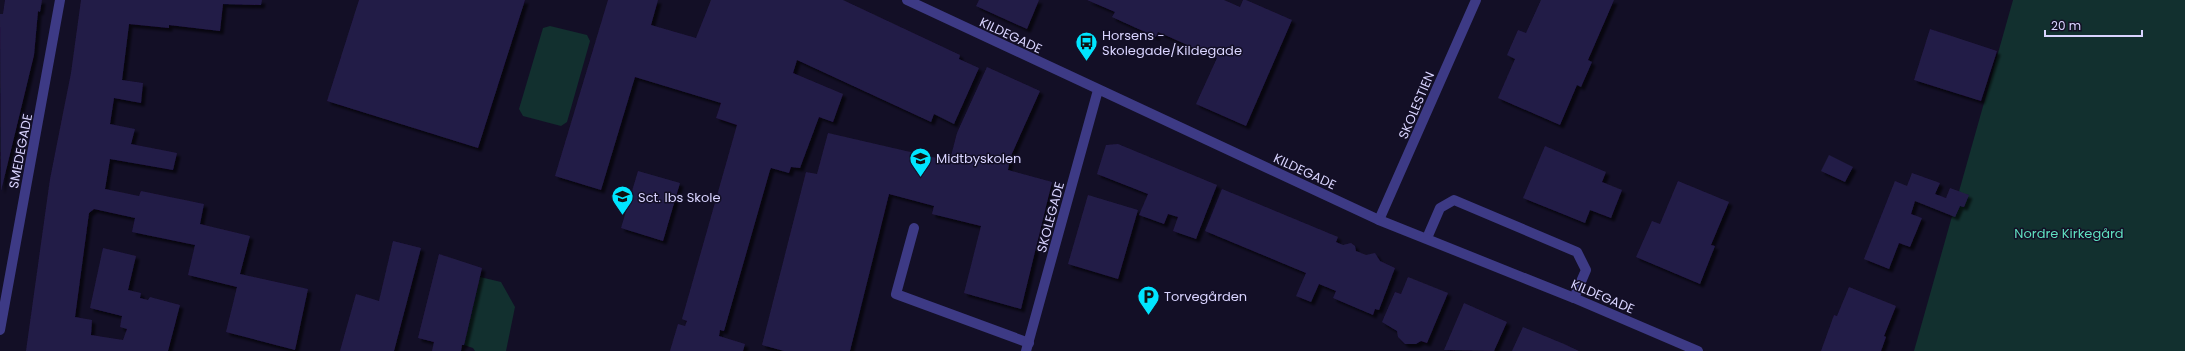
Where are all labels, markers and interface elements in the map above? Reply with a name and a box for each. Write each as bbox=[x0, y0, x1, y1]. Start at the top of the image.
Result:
scale bar bbox=[2045, 12, 2142, 38]
street label: KILDEGADE bbox=[976, 13, 1045, 58]
text: 20 m bbox=[2051, 17, 2081, 34]
place label: Horsens - Skolegade/Kildegade bbox=[1102, 26, 1242, 60]
bus stop icon: Horsens - Skolegade/Kildegade bbox=[1073, 29, 1099, 62]
street label: SKOLESTIEN bbox=[1394, 69, 1439, 142]
street label: SMEDEGADE bbox=[4, 112, 37, 190]
school or university icon: Midtbyskolen bbox=[907, 145, 933, 178]
place label: Midtbyskolen bbox=[936, 149, 1021, 168]
street label: KILDEGADE bbox=[1270, 149, 1339, 194]
street label: SKOLEGADE bbox=[1032, 180, 1069, 255]
school or university icon: Sct. Ibs Skole bbox=[610, 184, 636, 217]
place label: Sct. Ibs Skole bbox=[638, 188, 721, 207]
park label: Nordre Kirkegård bbox=[2014, 224, 2124, 243]
street label: KILDEGADE bbox=[1568, 275, 1637, 318]
parking icon: Torvegården bbox=[1135, 283, 1161, 316]
place label: Torvegården bbox=[1164, 287, 1247, 306]

